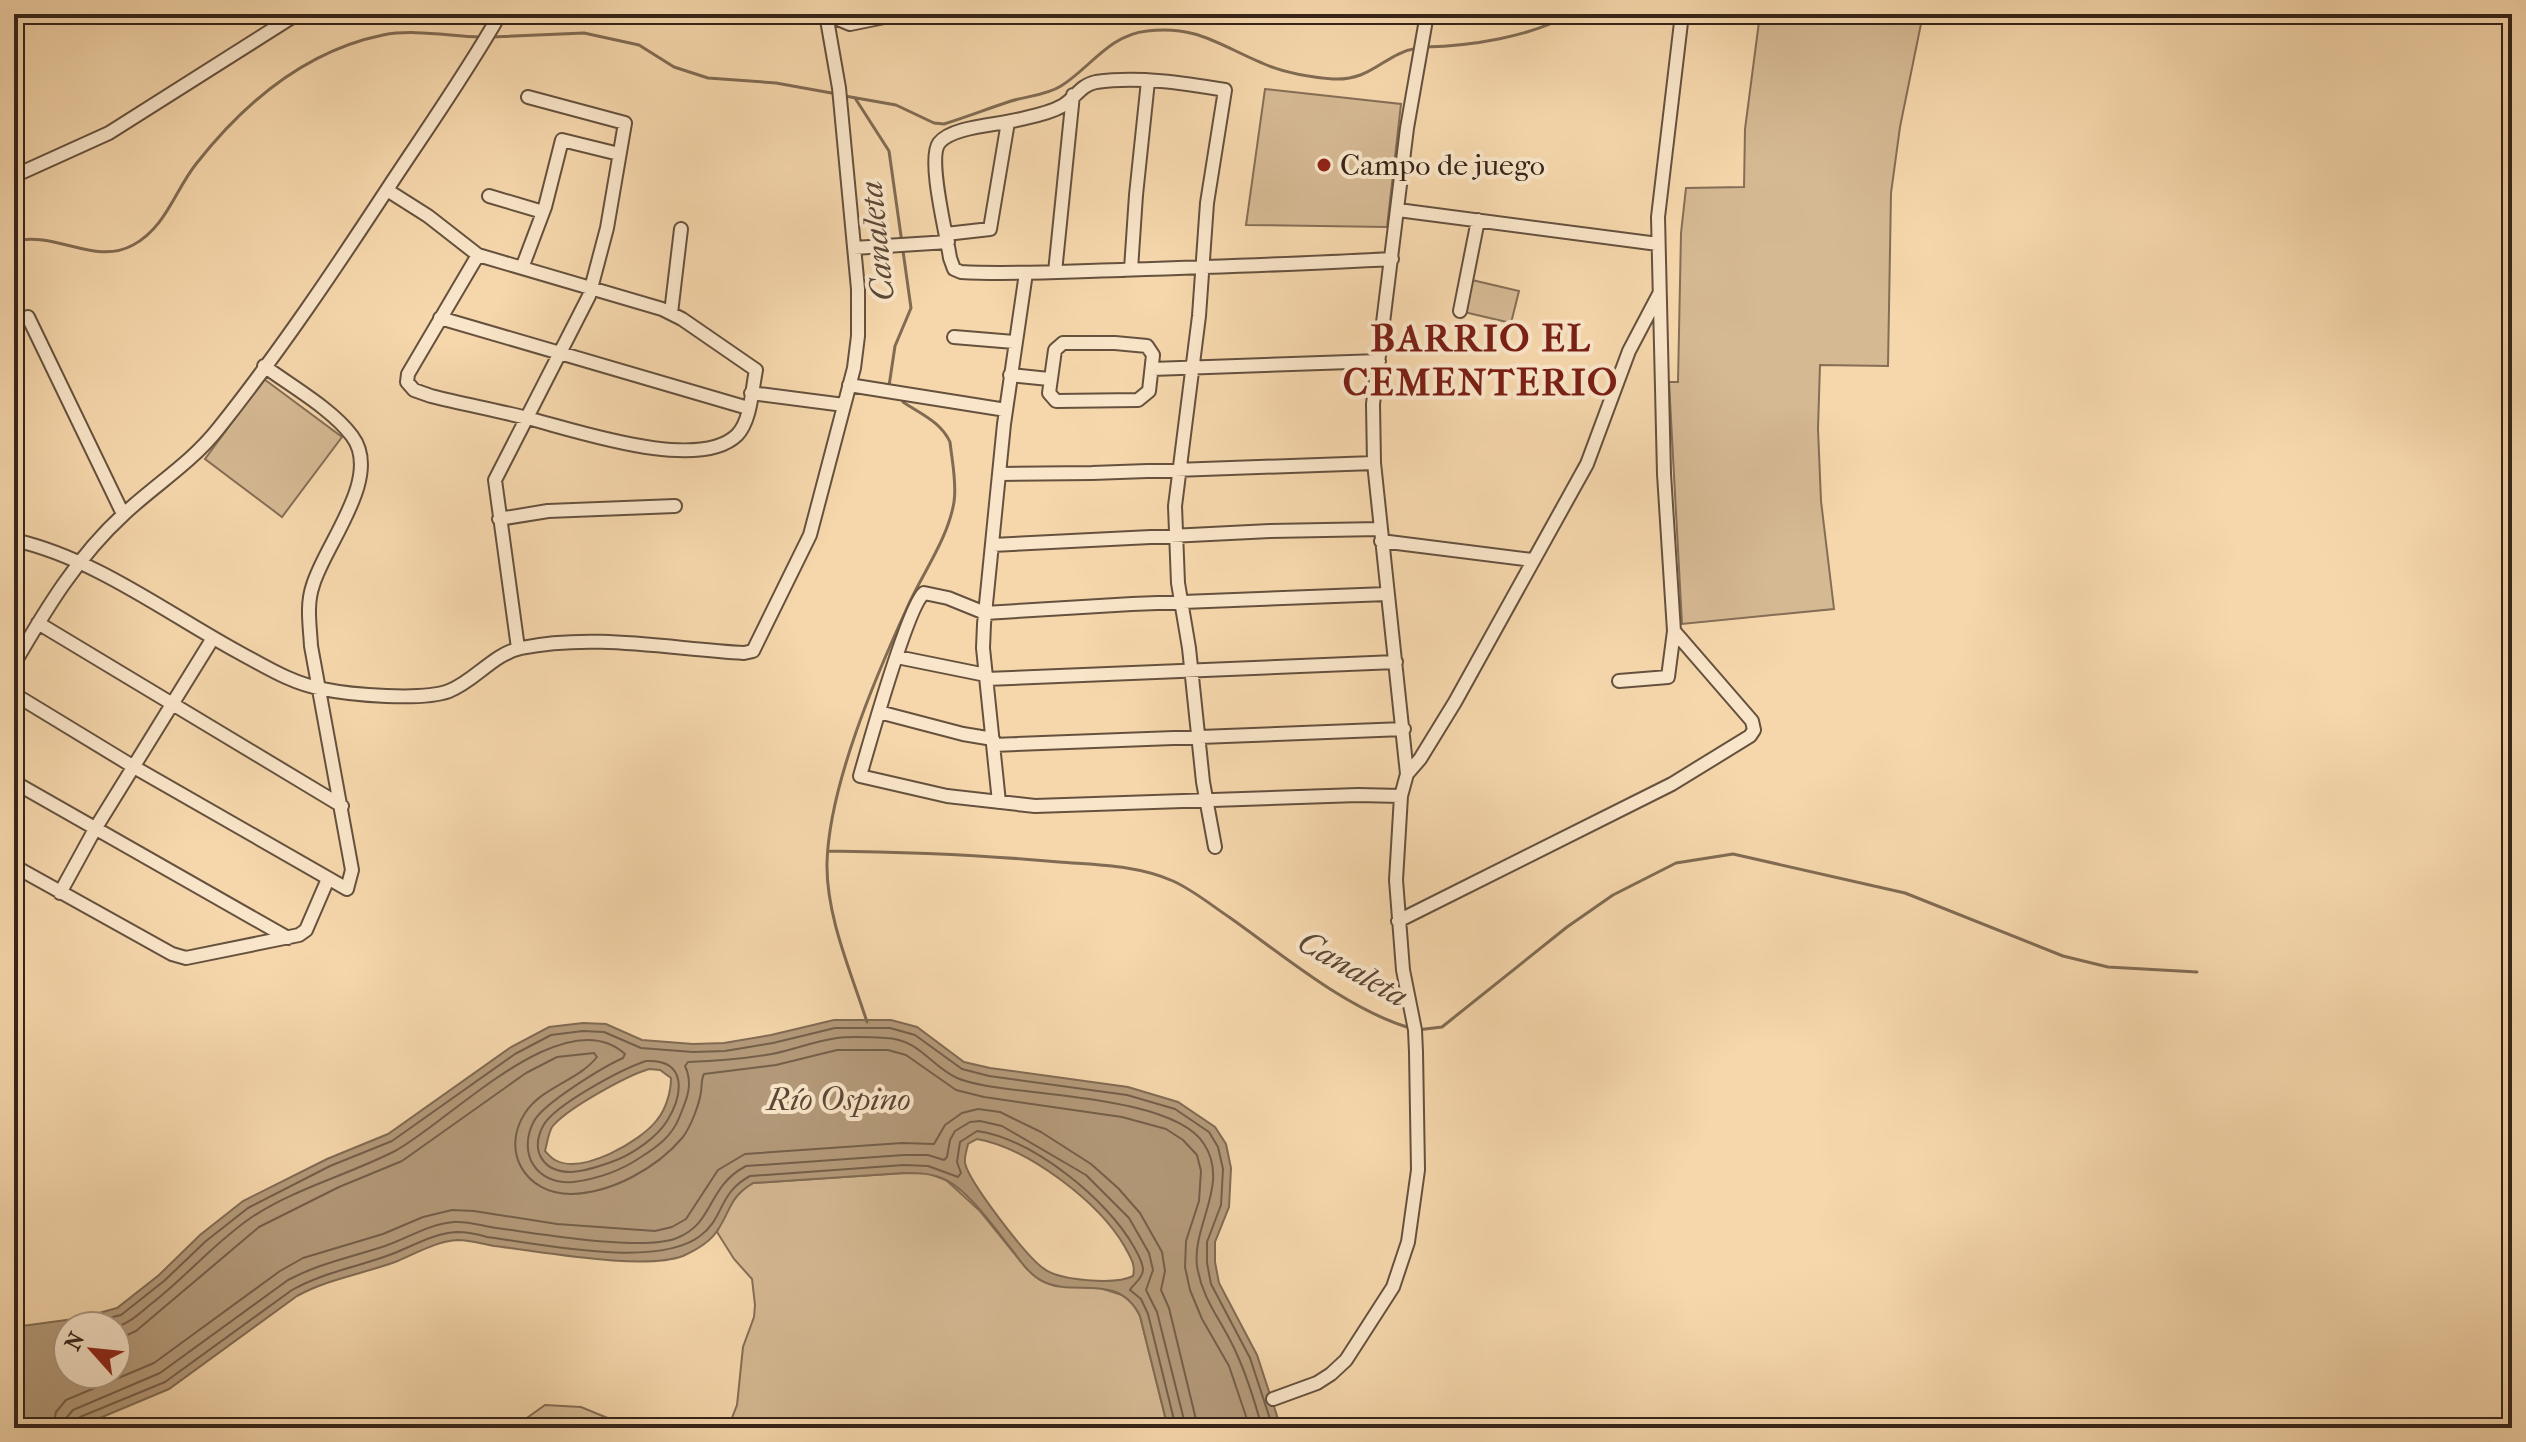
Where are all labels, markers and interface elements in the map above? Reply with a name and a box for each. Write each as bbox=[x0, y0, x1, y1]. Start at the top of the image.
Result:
place label: Campo de juego bbox=[1340, 148, 1545, 183]
marker: Campo de juego bbox=[1315, 156, 1333, 174]
water label: Canaleta bbox=[852, 179, 902, 303]
district label: BARRIO EL CEMENTERIO bbox=[1343, 316, 1619, 405]
water label: Canaleta bbox=[1292, 923, 1414, 1015]
water label: Río Ospino bbox=[765, 1081, 911, 1118]
north arrow bbox=[52, 1310, 132, 1390]
text: N bbox=[60, 1328, 91, 1355]

